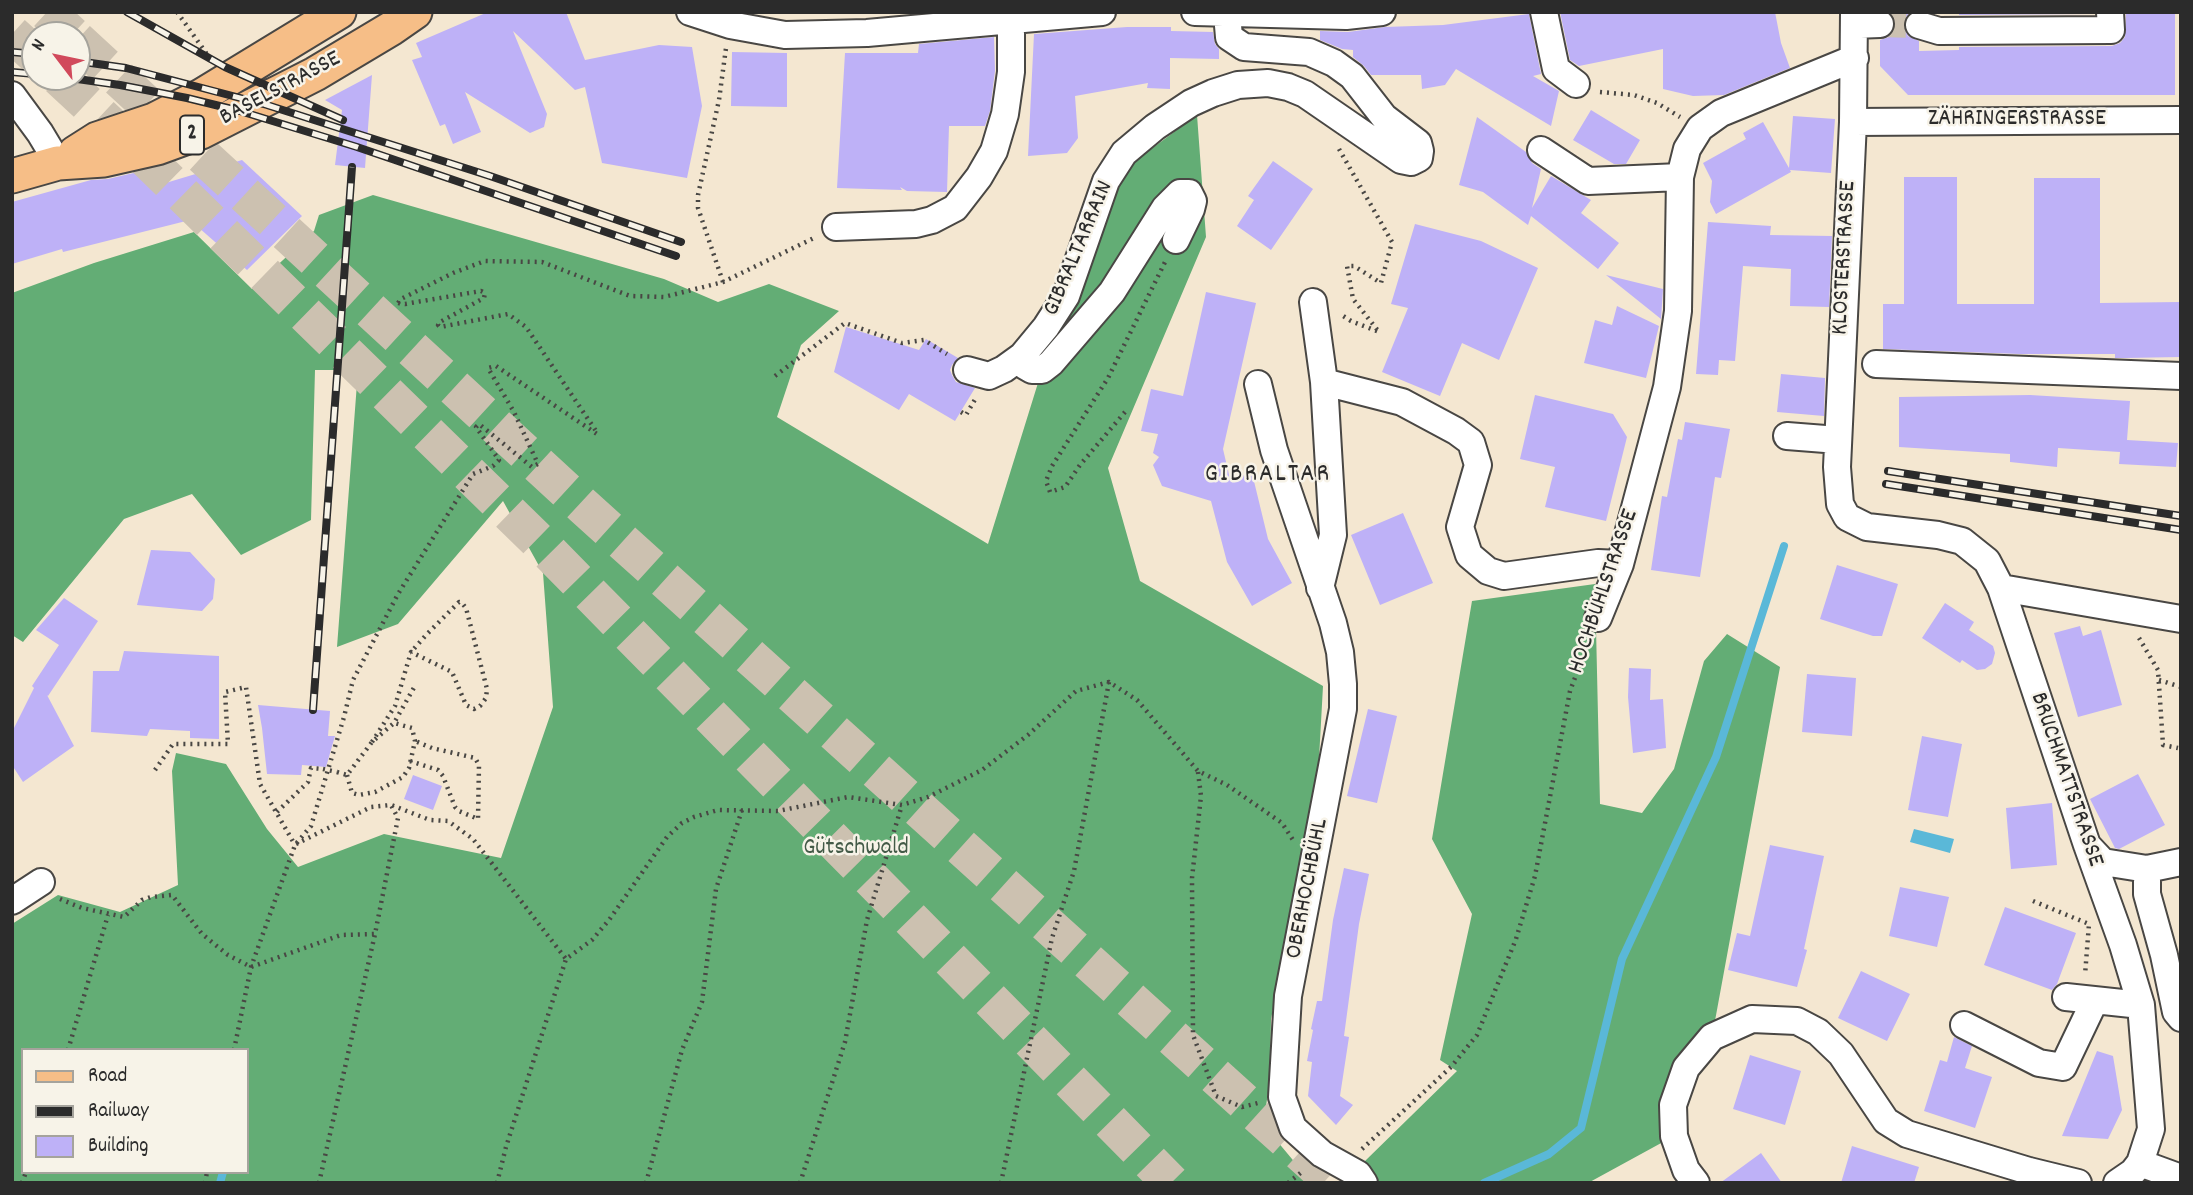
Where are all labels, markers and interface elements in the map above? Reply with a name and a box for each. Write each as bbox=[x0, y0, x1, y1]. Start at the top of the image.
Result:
north arrow bbox=[21, 21, 91, 91]
text: N bbox=[26, 35, 53, 57]
street label: BASELSTRASSE bbox=[216, 46, 346, 134]
street label: ZÄHRINGERSTRASSE bbox=[1928, 107, 2106, 135]
road number: 2 bbox=[180, 116, 204, 154]
street label: GIBRALTARRAIN bbox=[1039, 177, 1121, 321]
street label: KLOSTERSTRASSE bbox=[1828, 180, 1864, 336]
district label: GIBRALTAR bbox=[1206, 460, 1330, 492]
street label: HOCHBÜHLSTRASSE bbox=[1563, 506, 1647, 678]
street label: BRUCHMATTSTRASSE bbox=[2022, 689, 2108, 871]
street label: OBERHOCHBÜHL bbox=[1281, 816, 1337, 962]
park label: Gütschwald bbox=[803, 836, 909, 864]
legend bbox=[21, 1048, 248, 1174]
text: Road bbox=[88, 1062, 127, 1092]
text: Railway bbox=[88, 1097, 149, 1127]
text: Building bbox=[88, 1132, 148, 1162]

